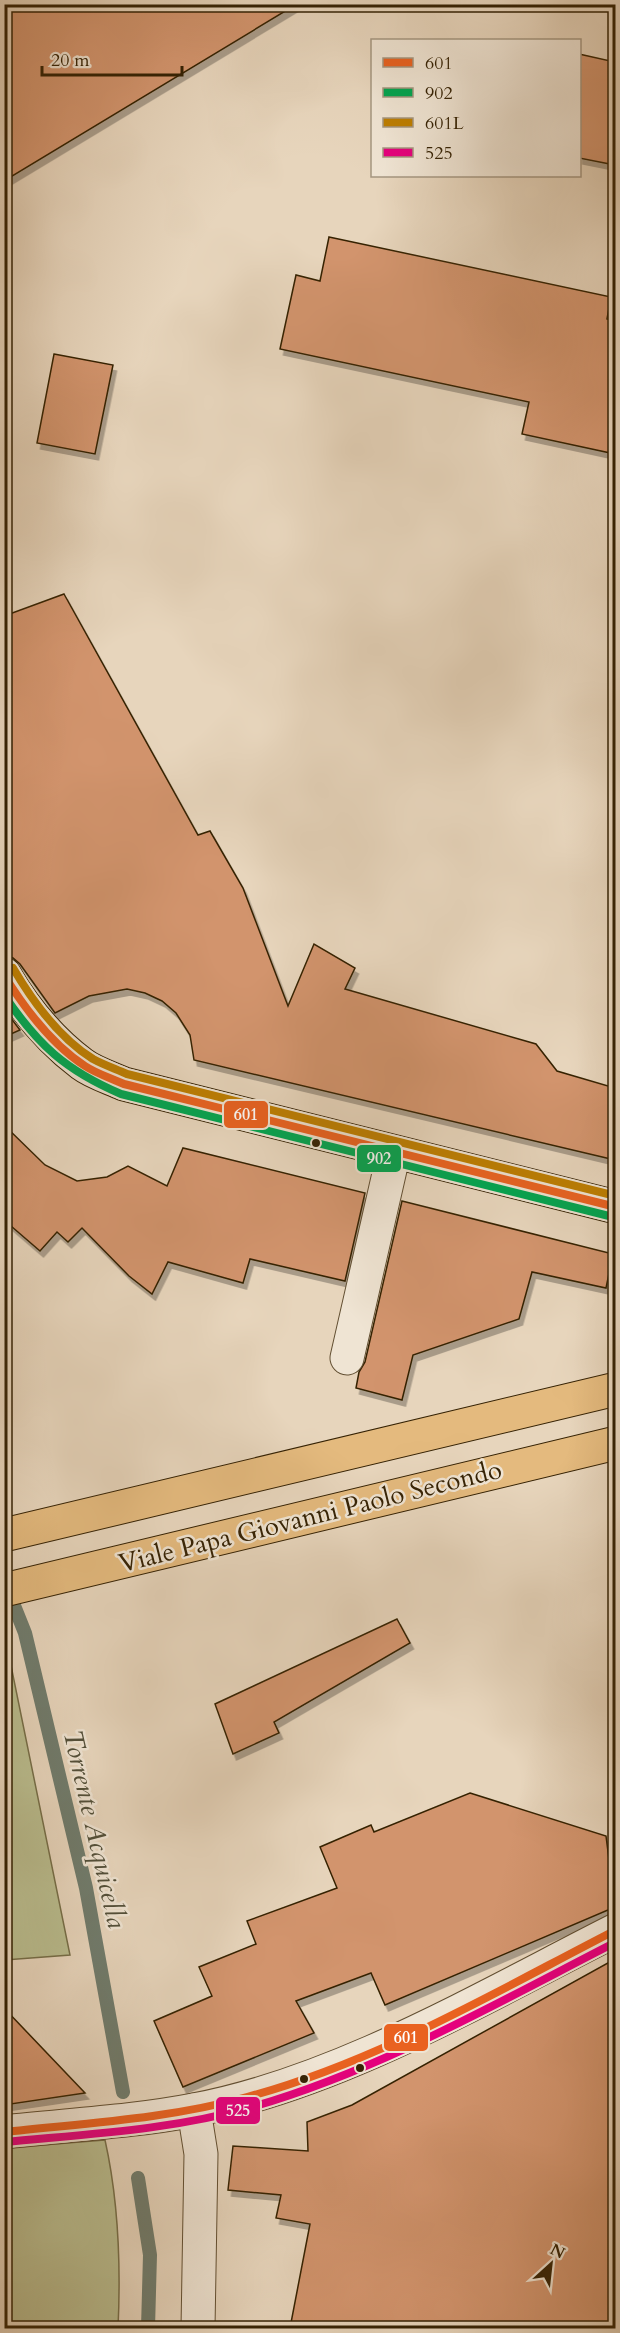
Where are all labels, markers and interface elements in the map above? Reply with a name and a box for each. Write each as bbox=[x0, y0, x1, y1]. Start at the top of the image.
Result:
scale bar bbox=[42, 39, 182, 77]
legend bbox=[371, 39, 581, 177]
text: 20 m bbox=[51, 48, 90, 73]
text: 601 bbox=[425, 51, 453, 76]
text: 902 bbox=[425, 81, 453, 106]
text: 601L bbox=[425, 111, 464, 136]
text: 525 bbox=[425, 141, 453, 166]
line badge: 601 bbox=[223, 1100, 269, 1129]
text: 601 bbox=[234, 1104, 258, 1126]
unlabelled marker bbox=[310, 1137, 322, 1149]
line badge: 902 bbox=[356, 1144, 402, 1173]
text: 902 bbox=[367, 1148, 391, 1170]
street label: Viale Papa Giovanni Paolo Secondo bbox=[115, 1452, 505, 1581]
water label: Torrente Acquicella bbox=[54, 1726, 135, 1932]
line badge: 601 bbox=[383, 2023, 429, 2052]
text: 601 bbox=[394, 2027, 418, 2049]
unlabelled marker bbox=[354, 2062, 366, 2074]
unlabelled marker bbox=[298, 2073, 310, 2085]
line badge: 525 bbox=[215, 2096, 261, 2125]
text: 525 bbox=[226, 2100, 250, 2122]
north arrow bbox=[521, 2234, 581, 2294]
text: N bbox=[546, 2239, 569, 2265]

